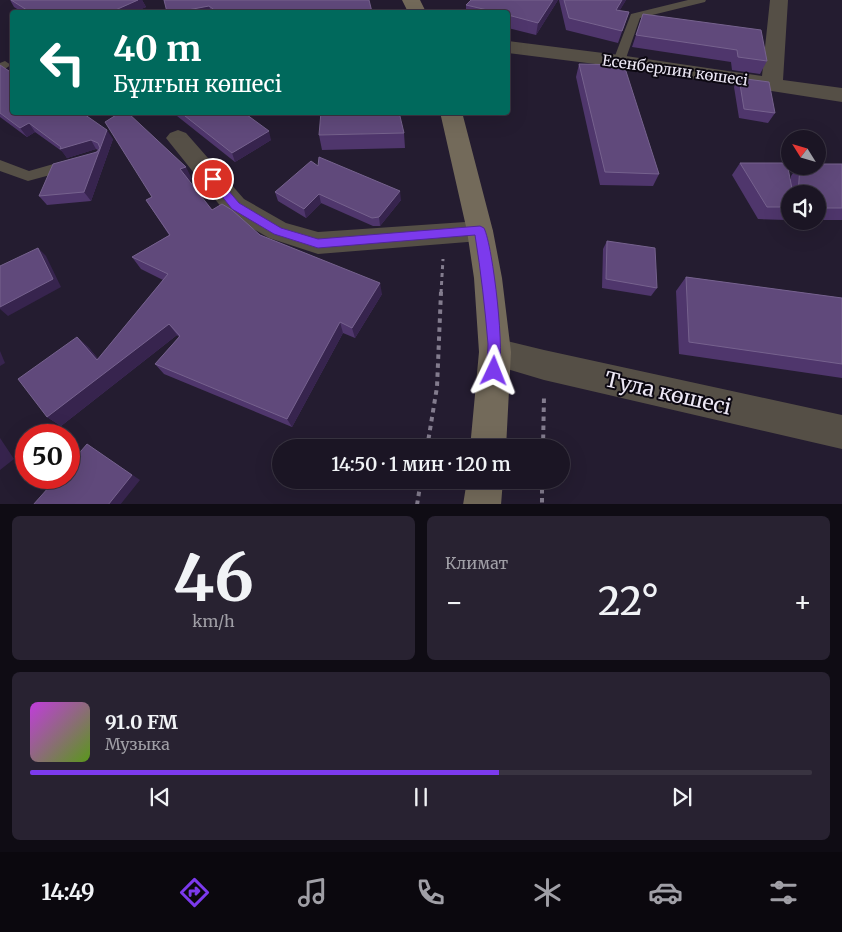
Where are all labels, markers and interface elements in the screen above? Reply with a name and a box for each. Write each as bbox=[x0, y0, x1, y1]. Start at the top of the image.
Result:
text: 40 m bbox=[113, 27, 201, 71]
icon: left bbox=[30, 30, 95, 95]
street label: Есенберлин көшесі bbox=[601, 50, 749, 90]
text: Бұлғын көшесі bbox=[113, 70, 282, 98]
north arrow bbox=[781, 130, 826, 175]
map controls bbox=[781, 130, 826, 230]
pin bbox=[192, 158, 234, 200]
icon: arrive bbox=[199, 165, 227, 193]
button: sound bbox=[781, 185, 826, 230]
position arrow bbox=[467, 344, 519, 396]
street label: Тула көшесі bbox=[602, 365, 734, 421]
speed limit sign: 50 bbox=[15, 424, 80, 489]
text: 14:50 · 1 мин · 120 m bbox=[331, 452, 511, 476]
text: 46 bbox=[173, 537, 254, 619]
text: Климат bbox=[445, 553, 508, 573]
text: 22° bbox=[598, 578, 659, 625]
text: − bbox=[445, 584, 464, 620]
text: + bbox=[793, 584, 812, 620]
text: km/h bbox=[192, 611, 235, 631]
text: 91.0 FM bbox=[105, 710, 178, 734]
text: Музыка bbox=[105, 734, 170, 754]
icon: previous bbox=[146, 783, 174, 811]
icon: pause bbox=[407, 783, 435, 811]
icon: next bbox=[668, 783, 696, 811]
icon: directions bbox=[177, 875, 212, 910]
icon: music bbox=[295, 875, 330, 910]
icon: phone bbox=[413, 875, 448, 910]
icon: climate bbox=[530, 875, 565, 910]
icon: car bbox=[648, 875, 683, 910]
icon: filters bbox=[766, 875, 801, 910]
text: 14:49 bbox=[41, 878, 95, 906]

